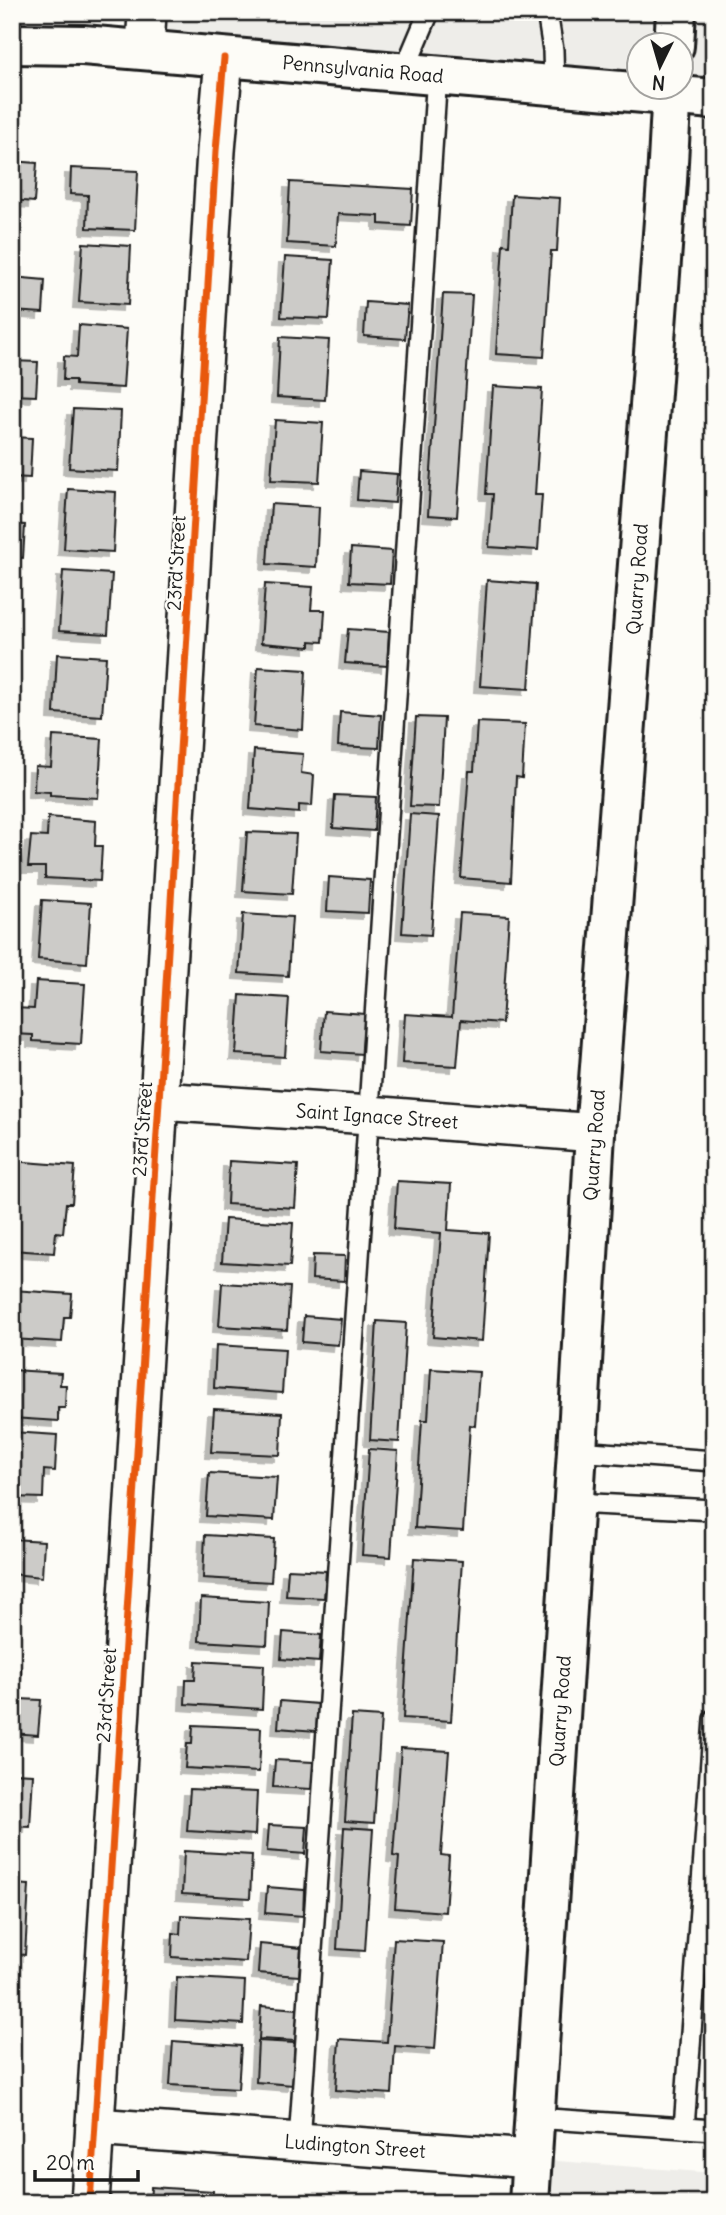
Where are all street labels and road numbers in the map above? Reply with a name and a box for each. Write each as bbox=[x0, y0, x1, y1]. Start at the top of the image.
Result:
street label: Pennsylvania Road bbox=[281, 50, 445, 88]
street label: 23rd Street bbox=[162, 515, 190, 611]
street label: Quarry Road bbox=[621, 523, 653, 635]
street label: 23rd Street bbox=[127, 1081, 157, 1177]
street label: Quarry Road bbox=[578, 1089, 610, 1201]
street label: Saint Ignace Street bbox=[295, 1098, 459, 1134]
street label: 23rd Street bbox=[91, 1647, 121, 1743]
street label: Quarry Road bbox=[544, 1655, 576, 1767]
street label: Ludington Street bbox=[284, 2129, 426, 2163]

